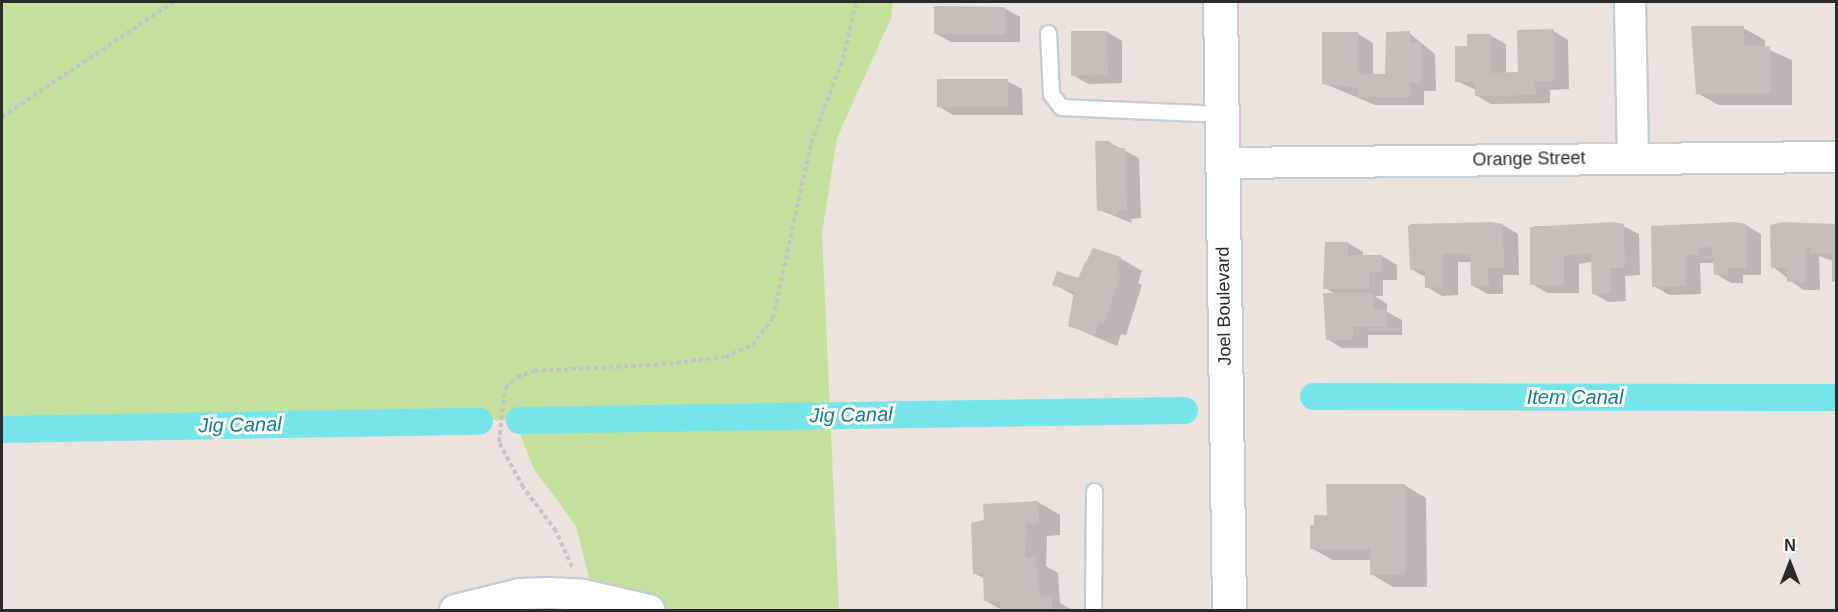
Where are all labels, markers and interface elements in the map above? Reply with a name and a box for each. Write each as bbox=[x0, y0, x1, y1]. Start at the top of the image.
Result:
street label: Orange Street bbox=[1472, 147, 1586, 171]
street label: Joel Boulevard bbox=[1212, 246, 1236, 366]
water label: Item Canal bbox=[1527, 385, 1623, 409]
water label: Jig Canal bbox=[809, 402, 893, 428]
water label: Jig Canal bbox=[198, 412, 282, 438]
north arrow bbox=[1760, 534, 1820, 594]
text: N bbox=[1784, 537, 1796, 554]

